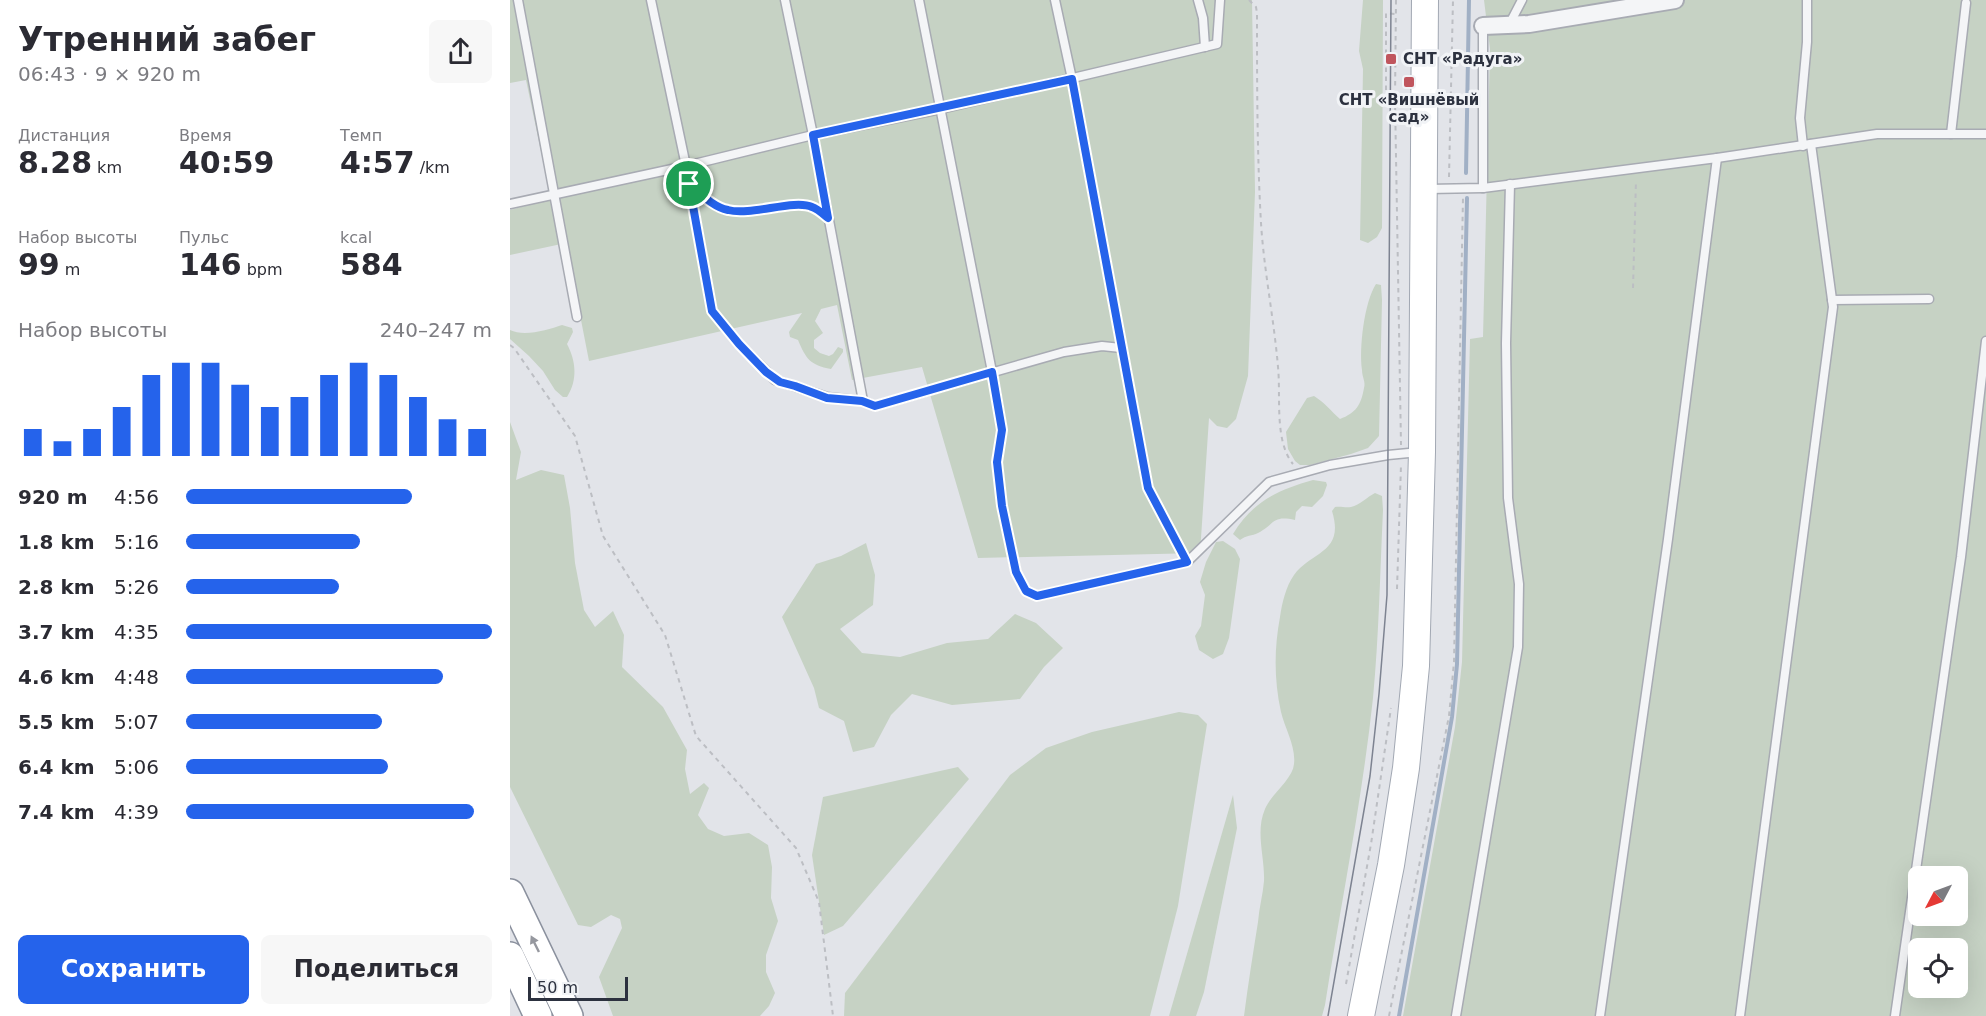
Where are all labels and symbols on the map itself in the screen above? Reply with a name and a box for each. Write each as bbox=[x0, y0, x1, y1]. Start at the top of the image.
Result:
place label: СНТ «Радуга» bbox=[1403, 50, 1522, 68]
marker: СНТ «Радуга» bbox=[1384, 52, 1398, 66]
marker: СНТ «Вишнёвый сад» bbox=[1402, 75, 1416, 89]
place label: СНТ «Вишнёвый сад» bbox=[1339, 91, 1479, 126]
pin bbox=[663, 158, 714, 209]
north arrow bbox=[1908, 866, 1968, 926]
one-way arrow bbox=[530, 936, 539, 953]
scale bar bbox=[528, 974, 628, 1002]

